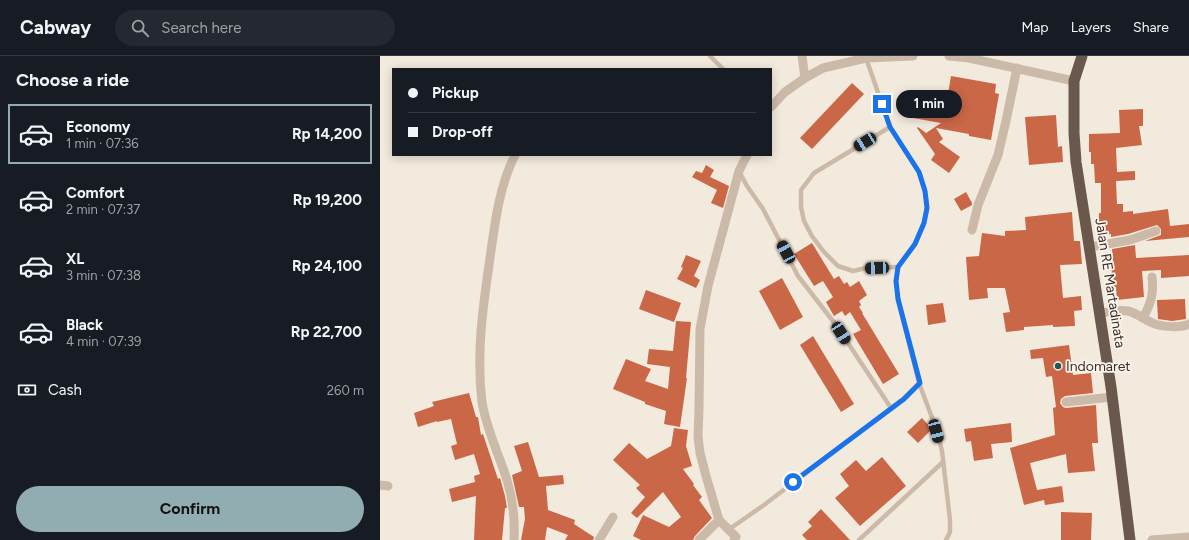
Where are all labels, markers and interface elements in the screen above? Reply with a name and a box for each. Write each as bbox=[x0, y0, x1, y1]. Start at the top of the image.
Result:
search box bbox=[115, 10, 395, 46]
text: Cabway bbox=[20, 16, 91, 39]
icon: search bbox=[129, 17, 151, 39]
text: Search here bbox=[161, 19, 241, 37]
text: Map bbox=[1021, 19, 1049, 36]
text: Layers bbox=[1071, 19, 1111, 36]
text: Share bbox=[1133, 19, 1169, 36]
text: Choose a ride bbox=[16, 69, 129, 91]
text: Pickup bbox=[432, 84, 479, 102]
callout: 1 min bbox=[896, 90, 962, 118]
route end bbox=[873, 95, 891, 113]
text: 1 min bbox=[914, 96, 944, 111]
icon: car bbox=[18, 116, 54, 152]
text: Economy bbox=[66, 118, 131, 136]
text: Drop-off bbox=[432, 123, 493, 141]
text: Rp 14,200 bbox=[292, 125, 362, 143]
car bbox=[852, 131, 878, 153]
text: 1 min · 07:36 bbox=[66, 136, 139, 151]
icon: car bbox=[18, 182, 54, 218]
text: Comfort bbox=[66, 184, 125, 202]
text: Rp 19,200 bbox=[293, 191, 362, 209]
text: 2 min · 07:37 bbox=[66, 202, 140, 217]
street label: Jalan RE Martadinata bbox=[1091, 217, 1129, 349]
car bbox=[775, 239, 797, 265]
icon: car bbox=[18, 248, 54, 284]
text: XL bbox=[66, 250, 84, 268]
text: Rp 24,100 bbox=[292, 257, 362, 275]
car bbox=[865, 262, 889, 274]
text: 3 min · 07:38 bbox=[66, 268, 141, 283]
icon: car bbox=[18, 314, 54, 350]
text: Black bbox=[66, 316, 103, 334]
car bbox=[829, 320, 853, 346]
text: Rp 22,700 bbox=[291, 323, 362, 341]
text: 4 min · 07:39 bbox=[66, 334, 141, 349]
place label: Indomaret bbox=[1066, 358, 1131, 375]
marker: Indomaret bbox=[1053, 361, 1063, 371]
icon: cash bbox=[16, 379, 38, 401]
text: Cash bbox=[48, 381, 82, 399]
text: 260 m bbox=[327, 383, 364, 398]
car bbox=[927, 418, 945, 444]
route start bbox=[784, 473, 802, 491]
button: Confirm bbox=[16, 486, 364, 532]

